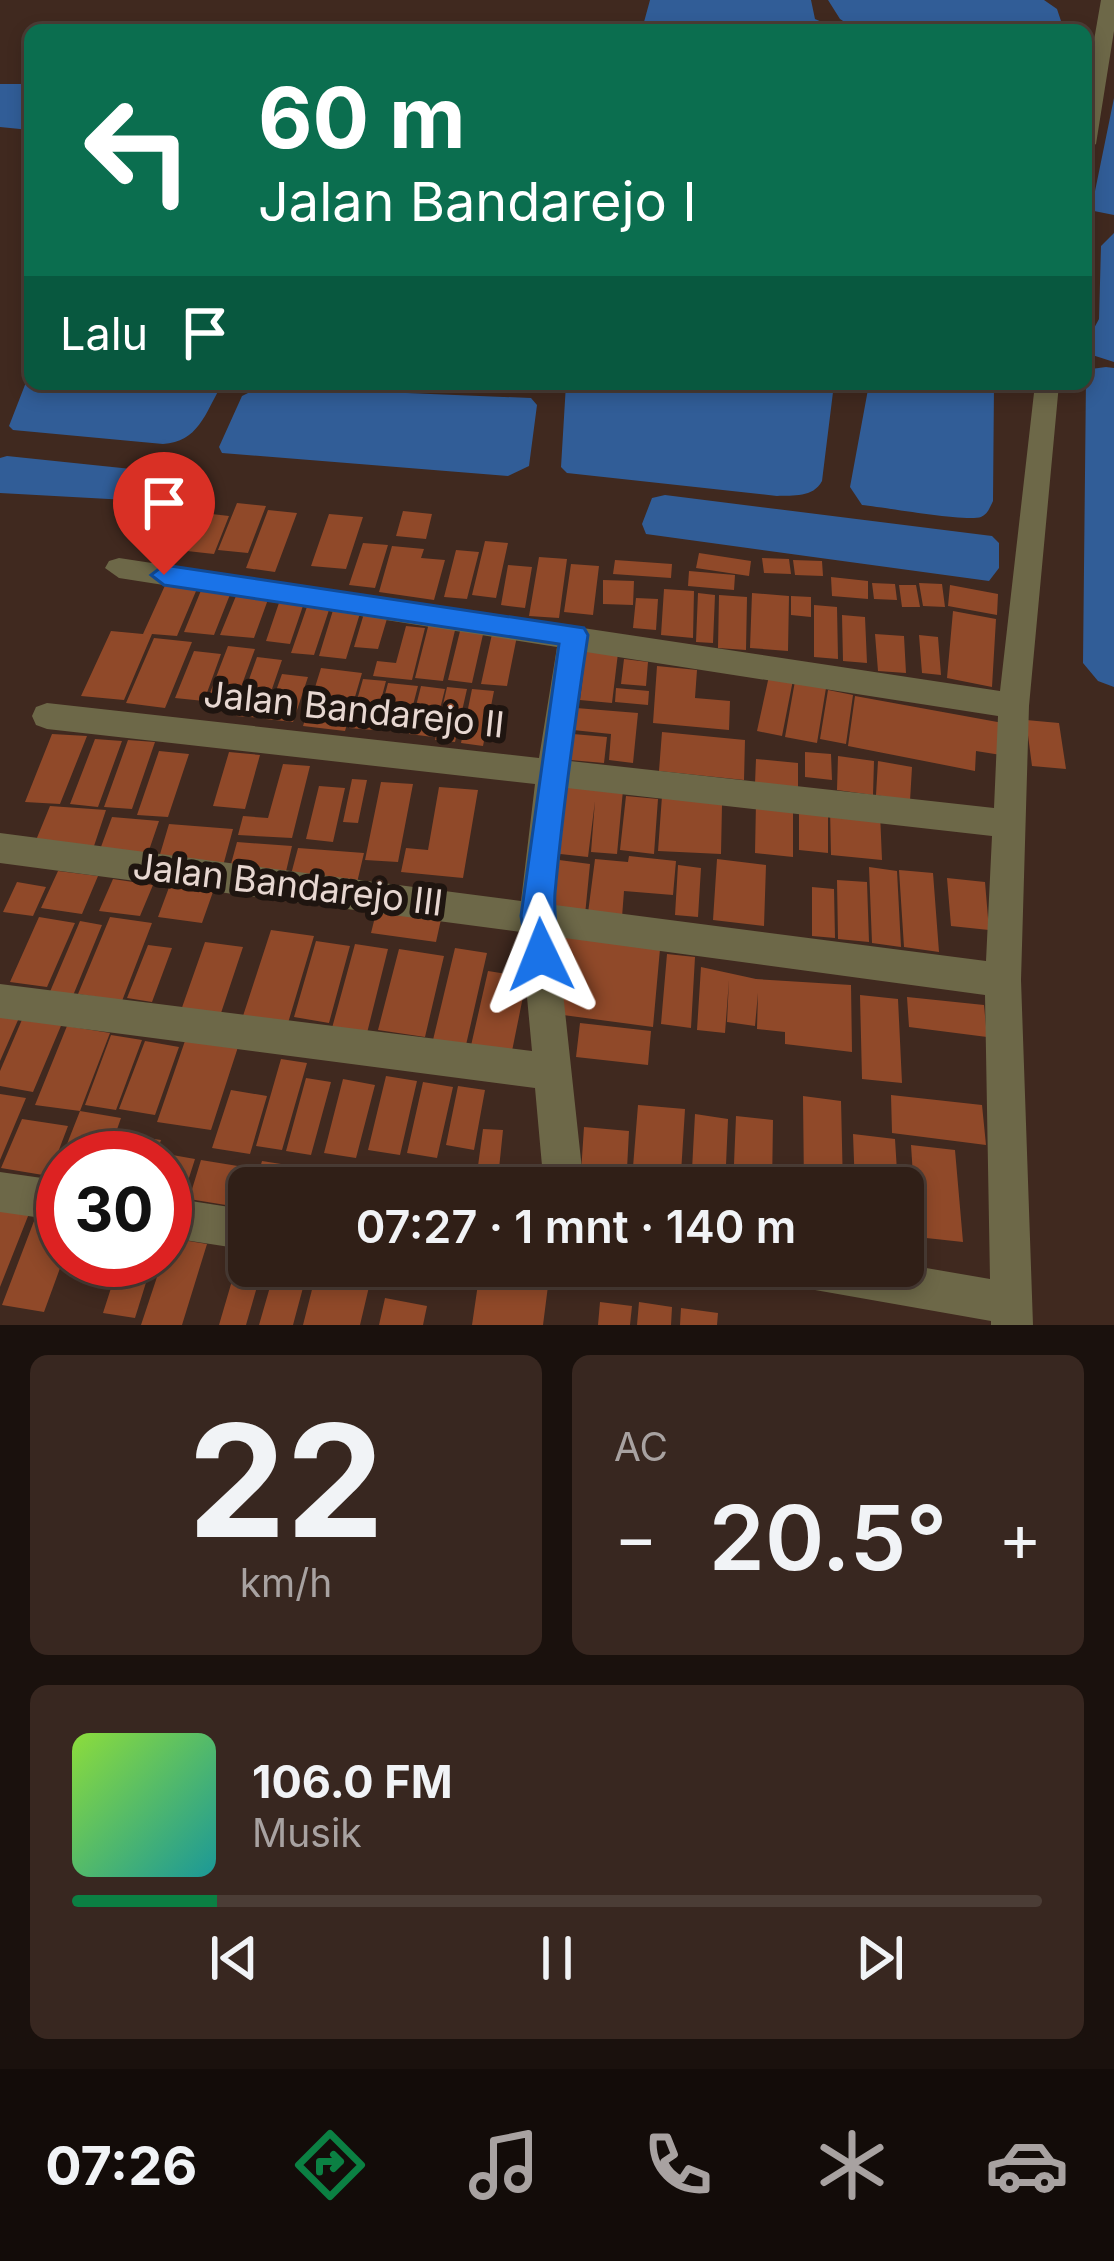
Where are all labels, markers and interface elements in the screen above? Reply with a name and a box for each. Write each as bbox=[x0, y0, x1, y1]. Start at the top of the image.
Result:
text: 60 m bbox=[258, 67, 466, 168]
icon: left bbox=[60, 72, 216, 228]
text: Jalan Bandarejo I bbox=[258, 169, 697, 234]
icon: arrive bbox=[172, 300, 238, 366]
text: Lalu bbox=[60, 306, 148, 361]
pin bbox=[113, 452, 215, 575]
icon: arrive bbox=[131, 470, 197, 536]
street label: Jalan Bandarejo II bbox=[201, 671, 507, 747]
street label: Jalan Bandarejo III bbox=[131, 843, 445, 925]
position arrow bbox=[478, 892, 604, 1018]
speed limit sign: 30 bbox=[36, 1131, 192, 1287]
text: 07:27 · 1 mnt · 140 m bbox=[356, 1199, 796, 1254]
text: 22 bbox=[188, 1386, 384, 1575]
text: AC bbox=[614, 1423, 668, 1470]
text: 20.5° bbox=[709, 1483, 947, 1592]
text: − bbox=[614, 1497, 658, 1577]
text: + bbox=[998, 1497, 1042, 1577]
text: km/h bbox=[240, 1559, 332, 1606]
text: 106.0 FM bbox=[252, 1754, 453, 1809]
text: Musik bbox=[252, 1809, 362, 1856]
icon: previous bbox=[201, 1925, 267, 1991]
icon: pause bbox=[524, 1925, 590, 1991]
icon: next bbox=[847, 1925, 913, 1991]
icon: directions bbox=[288, 2123, 372, 2207]
icon: music bbox=[462, 2123, 546, 2207]
icon: phone bbox=[636, 2123, 720, 2207]
icon: climate bbox=[810, 2123, 894, 2207]
icon: car bbox=[985, 2123, 1069, 2207]
text: 07:26 bbox=[45, 2133, 197, 2198]

